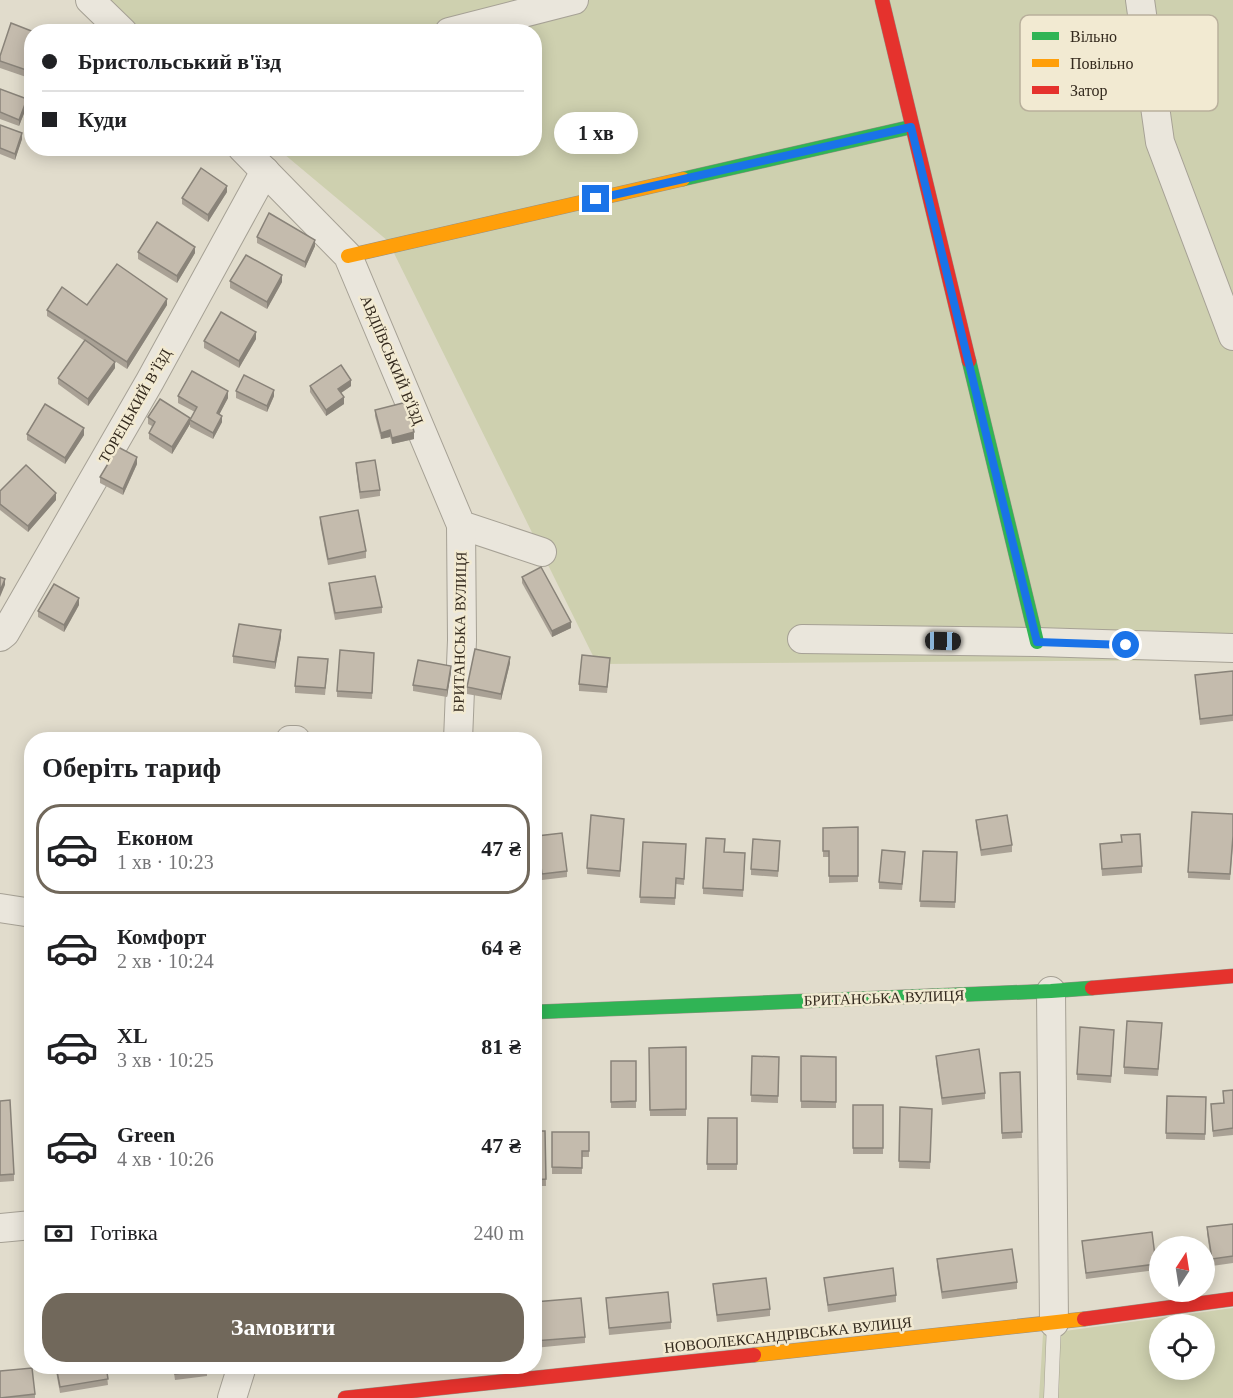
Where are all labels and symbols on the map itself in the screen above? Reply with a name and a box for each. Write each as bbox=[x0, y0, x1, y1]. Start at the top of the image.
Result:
legend bbox=[1020, 15, 1218, 111]
text: Вільно bbox=[1070, 28, 1117, 45]
text: Повільно bbox=[1070, 55, 1133, 72]
text: Затор bbox=[1070, 82, 1107, 100]
callout: 1 хв bbox=[554, 112, 638, 154]
route end bbox=[582, 185, 609, 212]
street label: АВДІЇВСЬКИЙ В'ЇЗД bbox=[357, 293, 427, 427]
street label: ТОРЕЦЬКИЙ В’ЇЗД bbox=[96, 346, 174, 466]
street label: БРИТАНСЬКА ВУЛИЦЯ bbox=[451, 552, 469, 712]
route start bbox=[1112, 631, 1139, 658]
car bbox=[925, 632, 961, 650]
street label: БРИТАНСЬКА ВУЛИЦЯ bbox=[803, 987, 965, 1009]
north arrow bbox=[1149, 1236, 1215, 1302]
street label: НОВООЛЕКСАНДРІВСЬКА ВУЛИЦЯ bbox=[663, 1314, 913, 1356]

